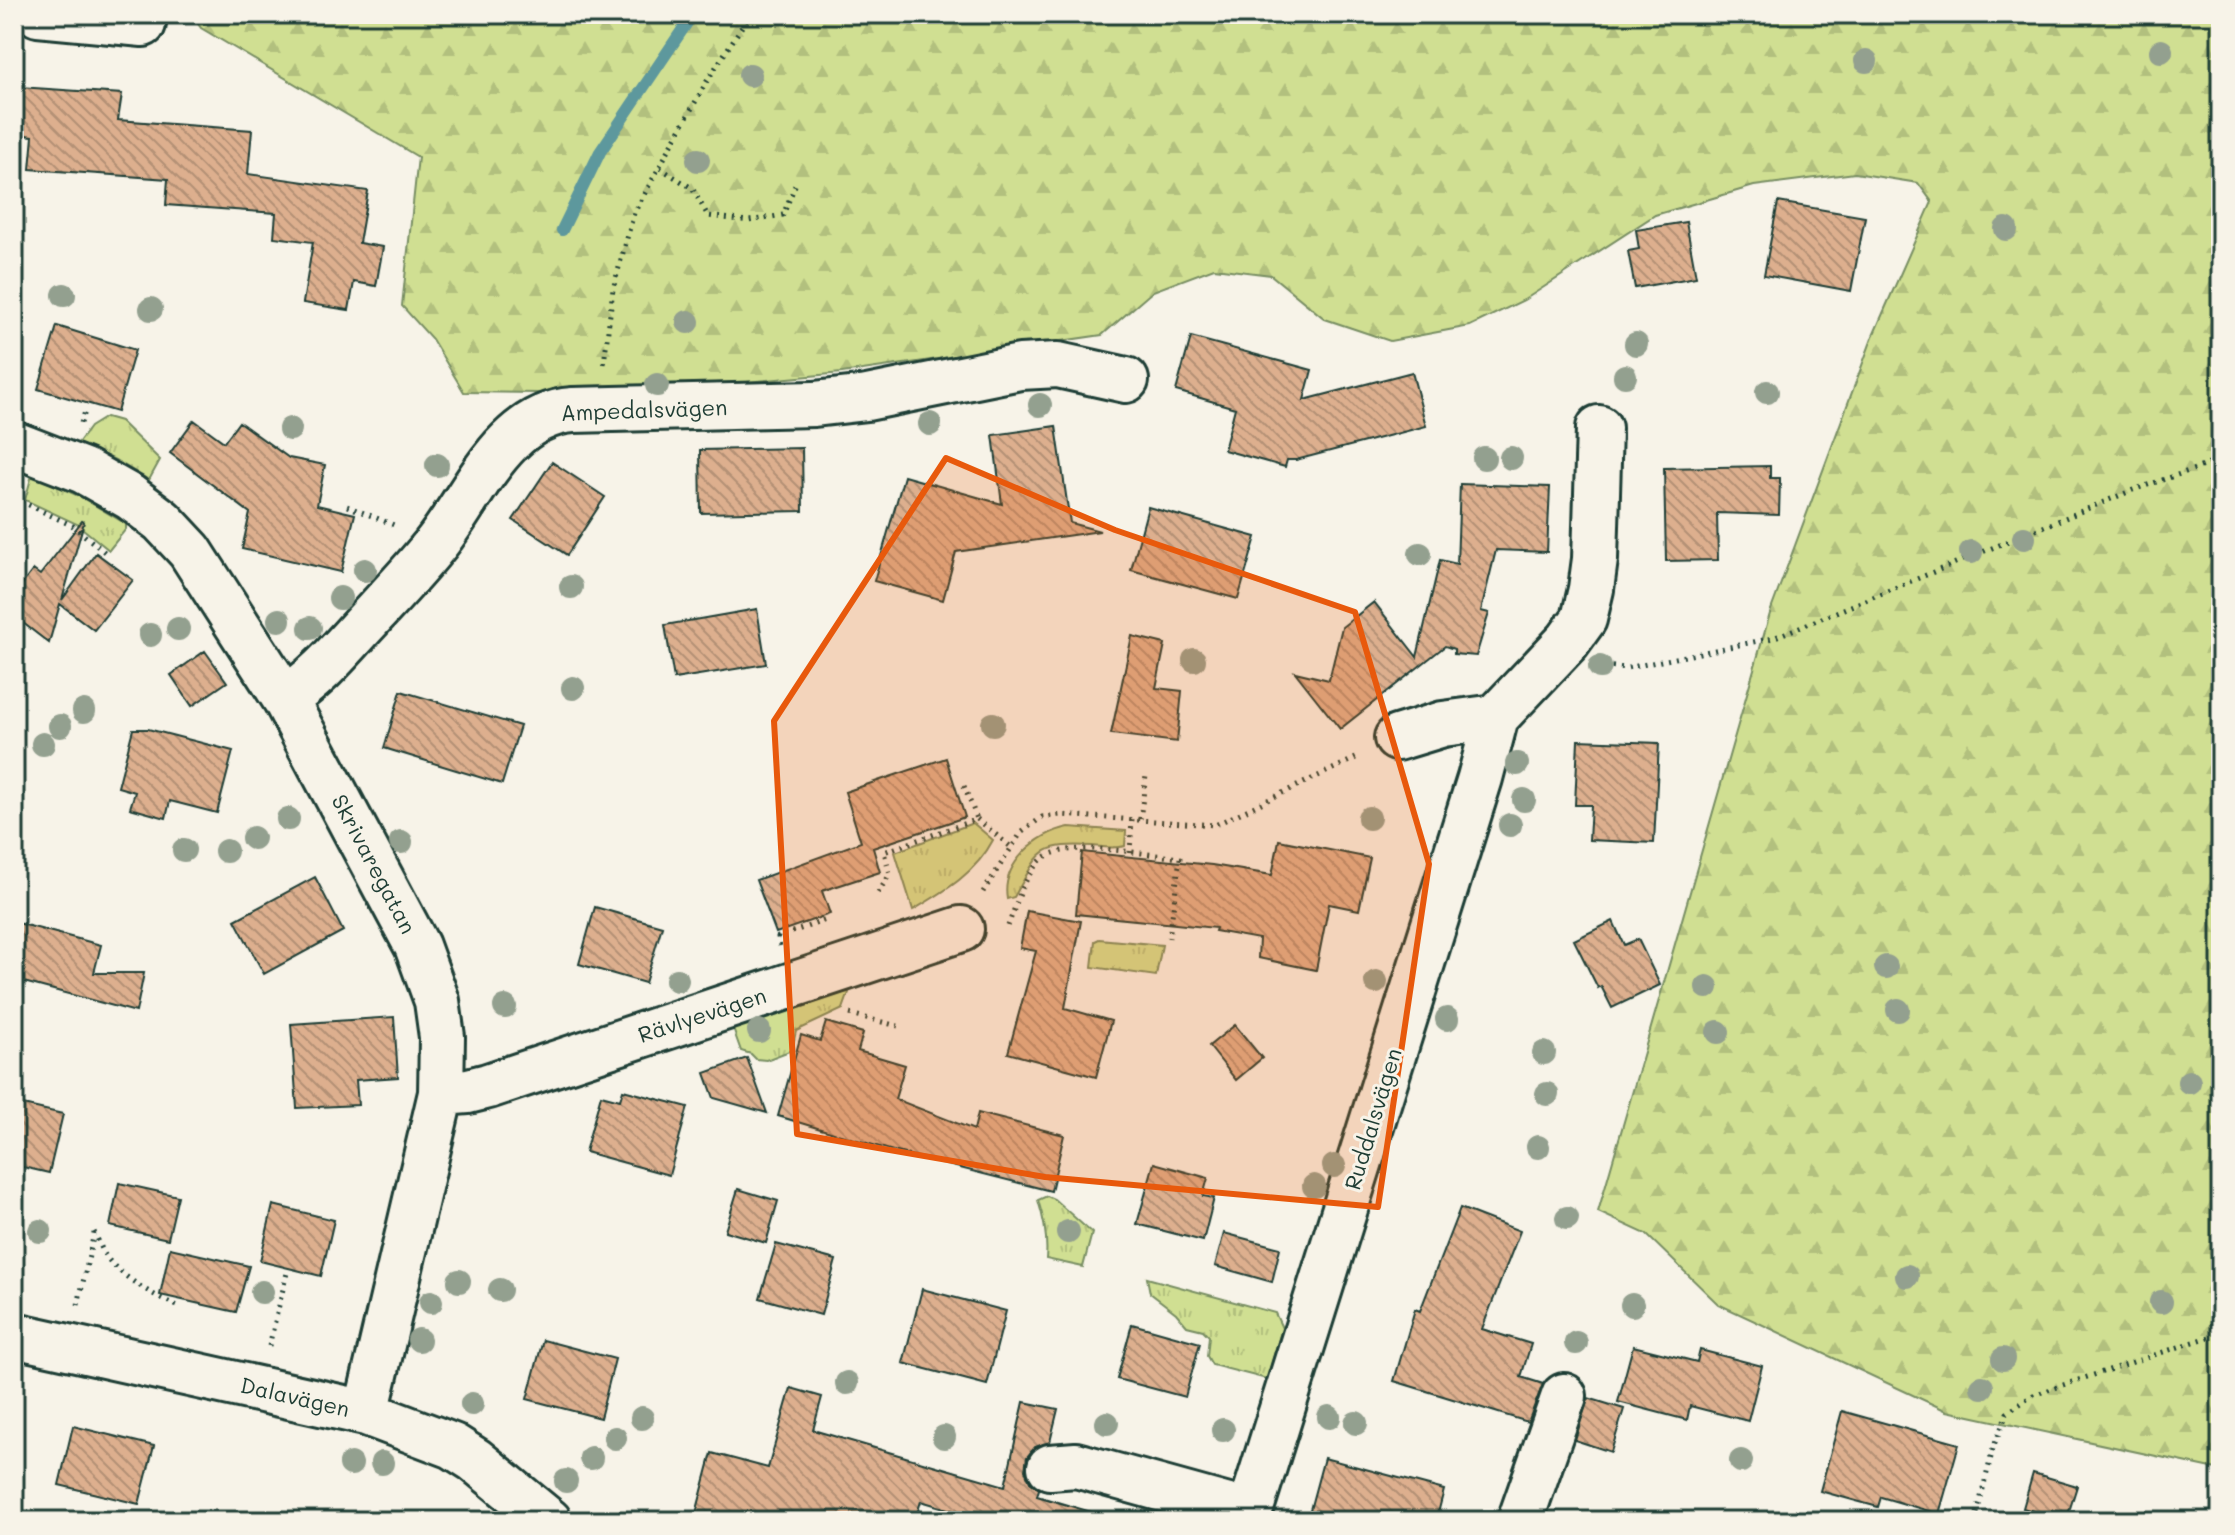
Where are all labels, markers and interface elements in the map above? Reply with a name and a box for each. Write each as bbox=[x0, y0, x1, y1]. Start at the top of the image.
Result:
street label: Ampedalsvägen bbox=[560, 392, 728, 427]
street label: Skrivaregatan bbox=[326, 789, 423, 939]
street label: Rävlyevägen bbox=[634, 980, 770, 1049]
street label: Ruddalsvägen bbox=[1337, 1044, 1408, 1193]
street label: Dalavägen bbox=[238, 1370, 352, 1423]

